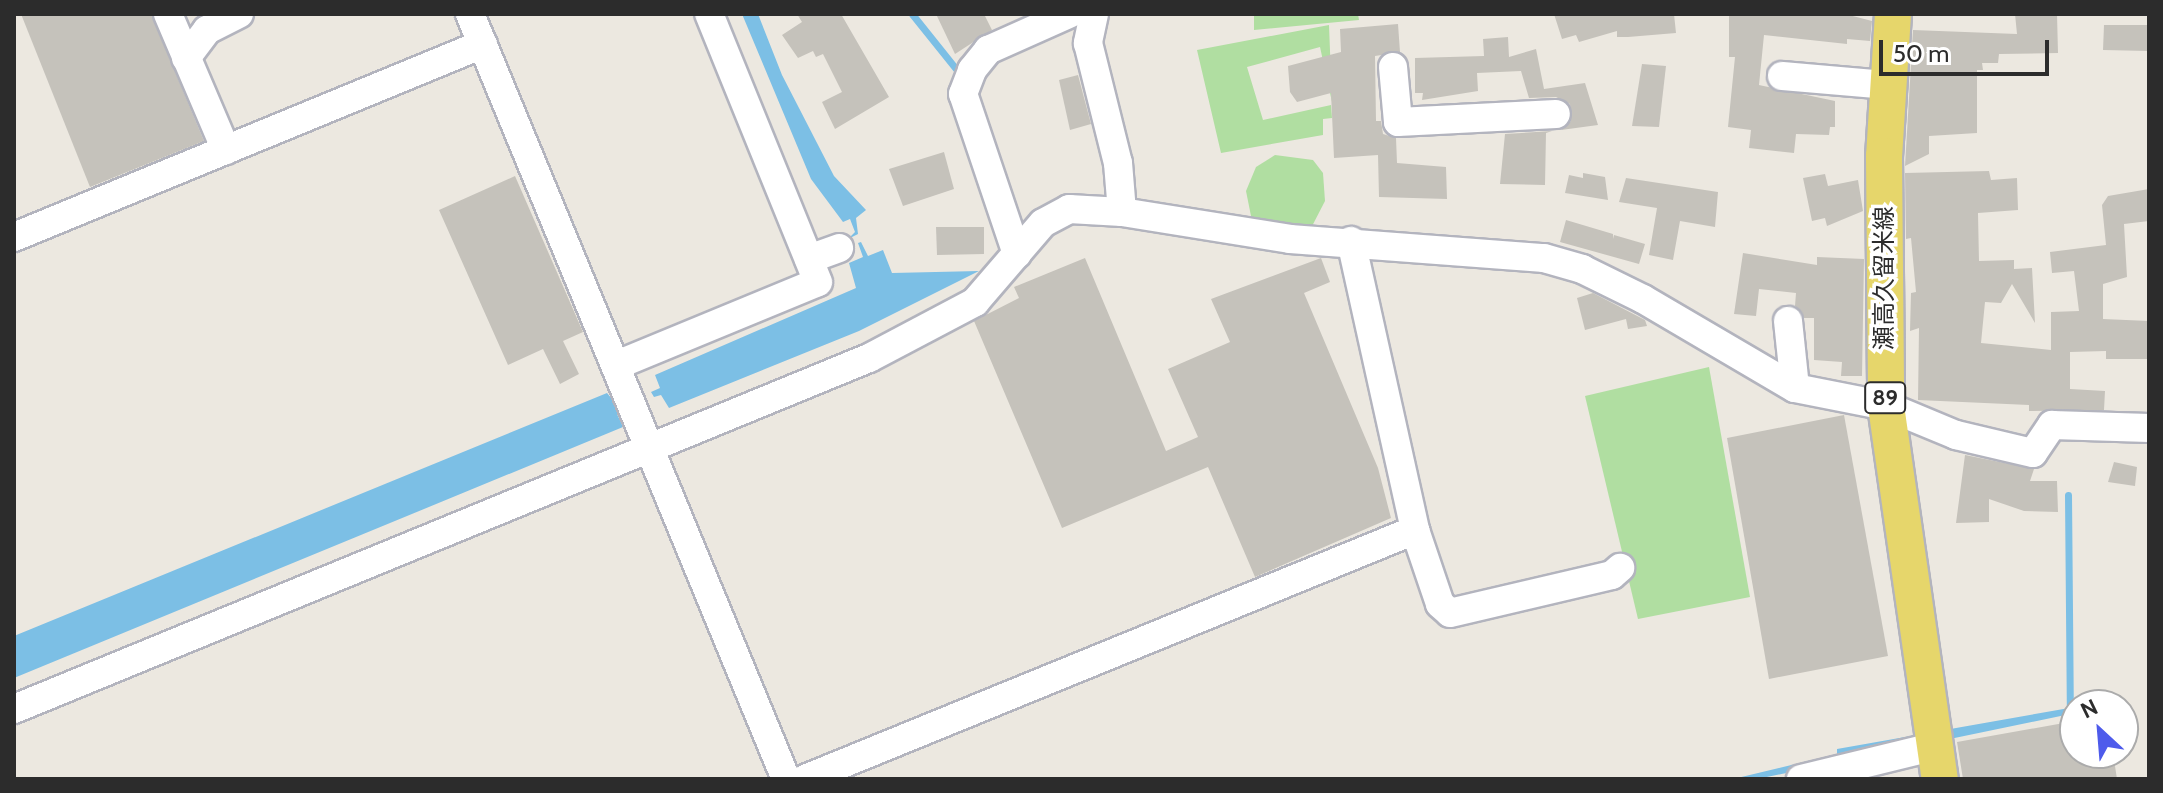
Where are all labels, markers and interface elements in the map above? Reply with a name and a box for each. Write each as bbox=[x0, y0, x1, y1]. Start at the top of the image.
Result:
scale bar bbox=[1883, 24, 2053, 74]
text: 50 m bbox=[1893, 39, 1949, 68]
street label: 瀬高久留米線 bbox=[1870, 206, 1898, 350]
road number: 89 bbox=[1863, 380, 1907, 416]
north arrow bbox=[2059, 689, 2139, 769]
text: N bbox=[2076, 693, 2102, 724]

